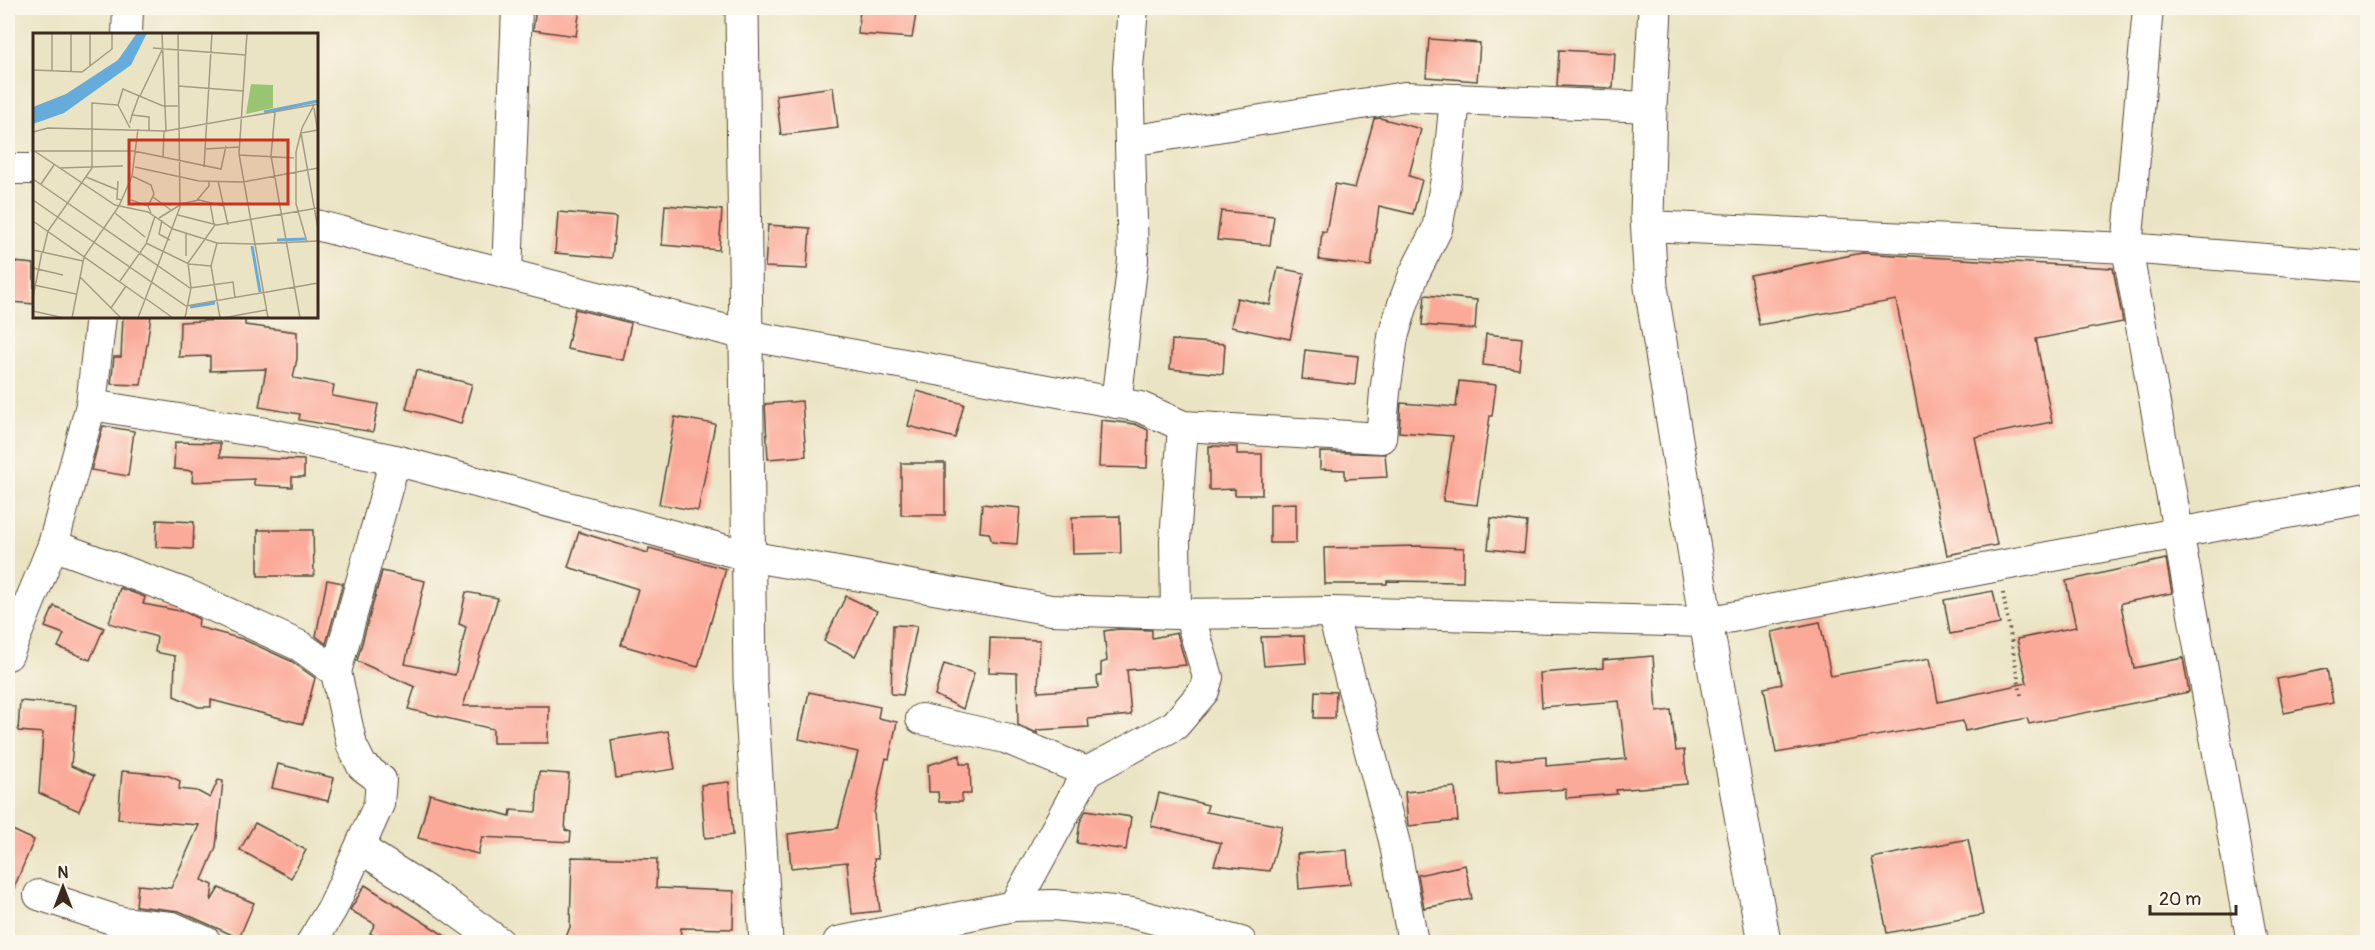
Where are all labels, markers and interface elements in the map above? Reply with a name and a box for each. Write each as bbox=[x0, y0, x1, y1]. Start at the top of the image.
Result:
inset map bbox=[33, 33, 318, 318]
north arrow bbox=[33, 857, 93, 917]
text: N bbox=[58, 863, 69, 883]
scale bar bbox=[2150, 878, 2236, 916]
text: 20 m bbox=[2159, 888, 2201, 911]

